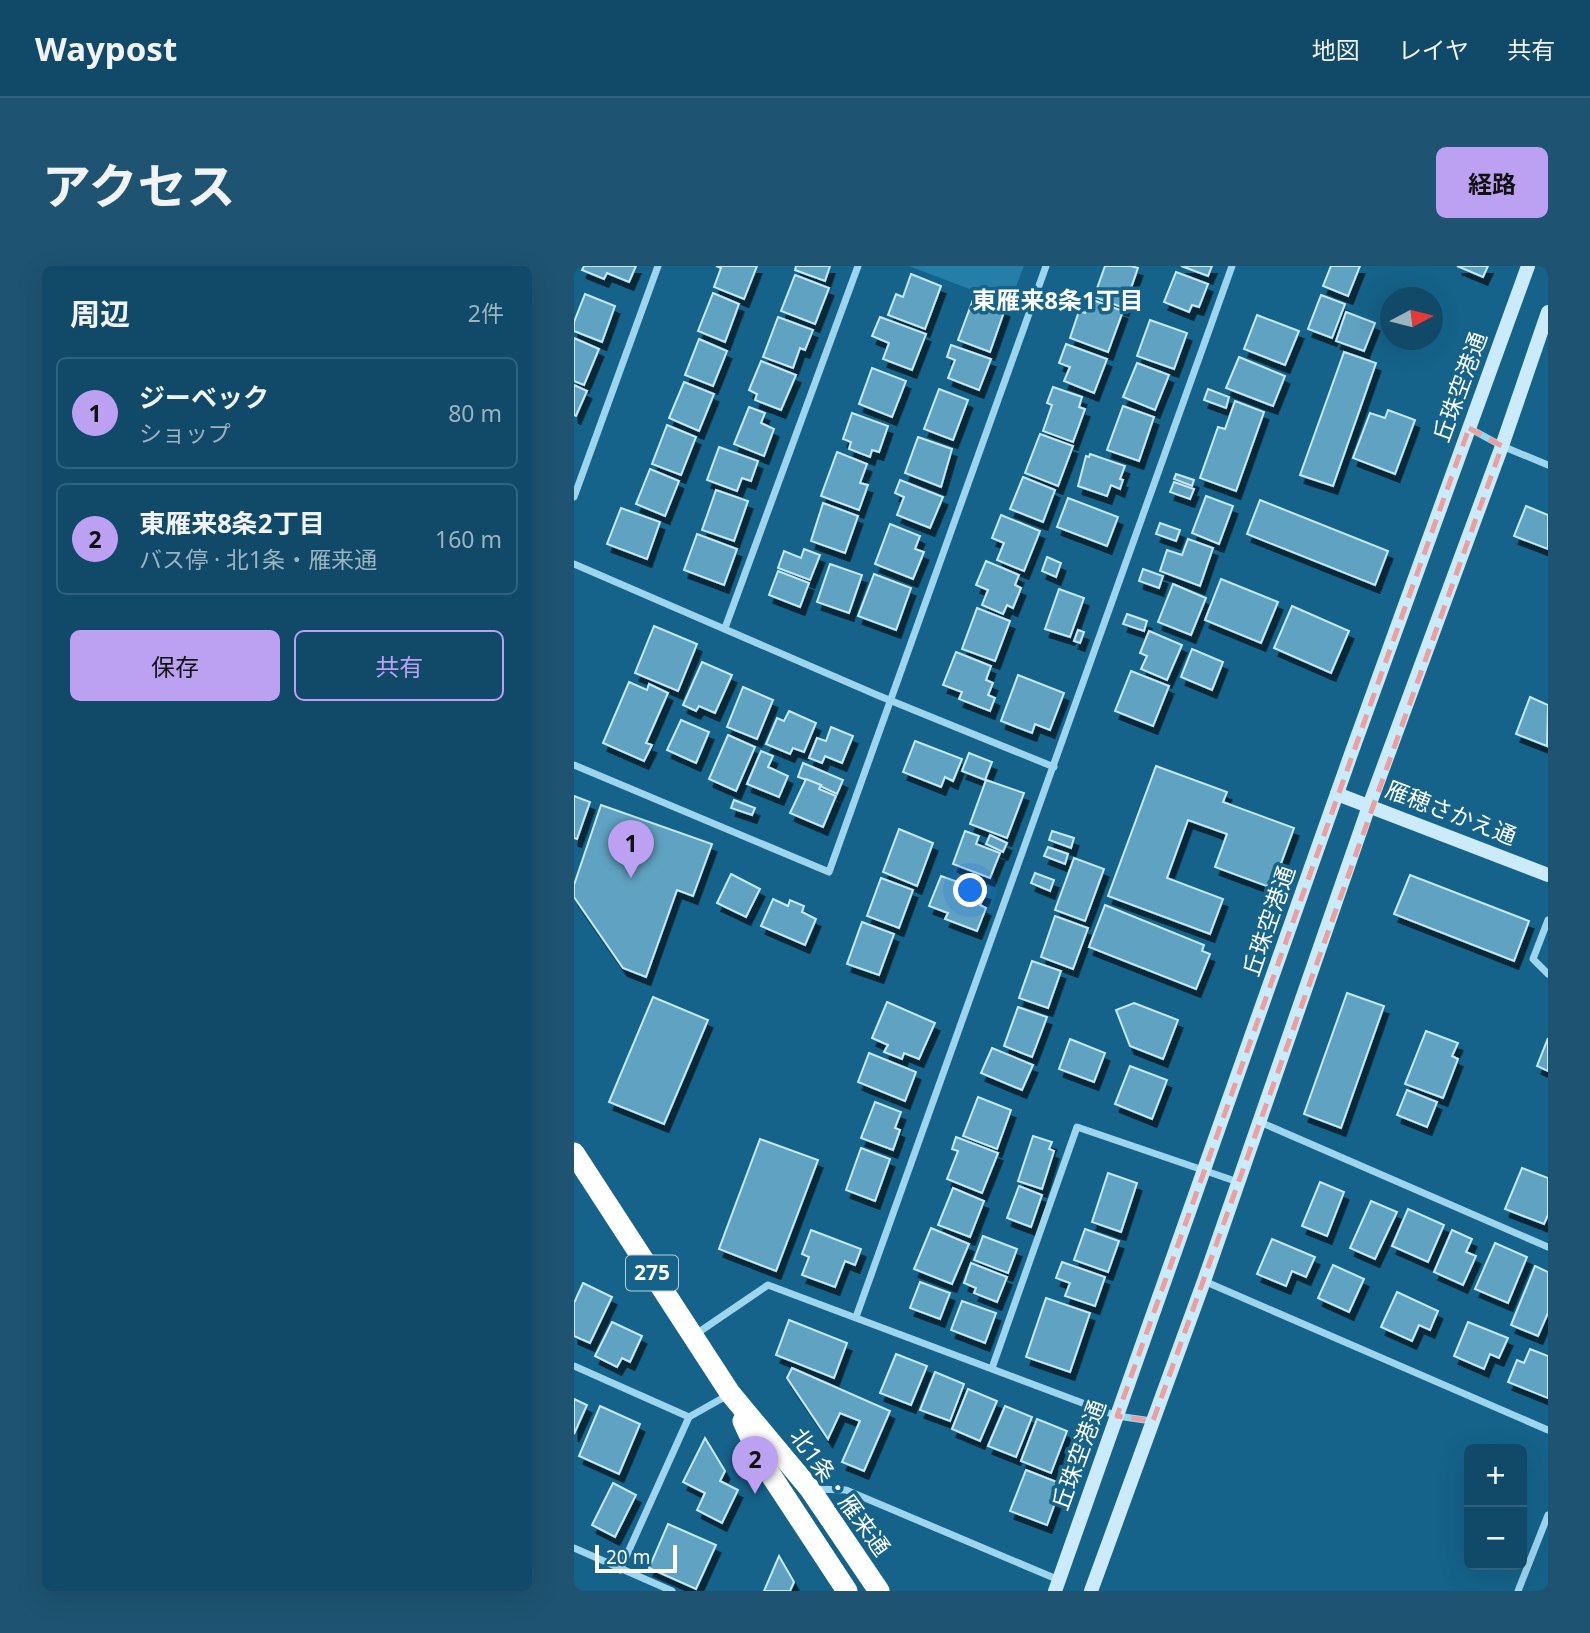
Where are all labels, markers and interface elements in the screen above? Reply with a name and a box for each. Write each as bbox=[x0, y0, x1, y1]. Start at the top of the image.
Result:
text: Waypost bbox=[35, 26, 177, 71]
text: 地図 bbox=[1312, 33, 1360, 66]
text: レイヤ bbox=[1398, 33, 1469, 66]
text: 共有 bbox=[1507, 33, 1555, 66]
button: 経路 bbox=[1436, 147, 1548, 218]
text: アクセス bbox=[42, 152, 236, 218]
district label: 東雁来8条1丁目 bbox=[972, 283, 1144, 316]
north arrow bbox=[1380, 287, 1443, 350]
text: 周辺 bbox=[70, 293, 130, 334]
text: 2件 bbox=[468, 297, 504, 329]
street label: 丘珠空港通 bbox=[1424, 327, 1494, 446]
text: ジーベック bbox=[139, 379, 269, 415]
text: 1 bbox=[88, 397, 102, 429]
text: 80 m bbox=[448, 397, 502, 429]
text: ショップ bbox=[139, 417, 231, 449]
text: 東雁来8条2丁目 bbox=[139, 505, 325, 541]
text: 2 bbox=[88, 523, 102, 555]
text: 160 m bbox=[435, 523, 502, 555]
text: バス停 · 北1条・雁来通 bbox=[139, 543, 377, 575]
button: 保存 bbox=[70, 630, 280, 701]
button: 共有 bbox=[294, 630, 504, 701]
street label: 雁穂さかえ通 bbox=[1381, 772, 1522, 852]
pin: 1 bbox=[608, 820, 654, 878]
street label: 丘珠空港通 bbox=[1234, 861, 1302, 980]
your location bbox=[953, 873, 987, 907]
road number: 275 bbox=[626, 1256, 678, 1290]
street label: 丘珠空港通 bbox=[1043, 1395, 1113, 1514]
street label: 北1条・雁来通 bbox=[783, 1421, 898, 1562]
pin: 2 bbox=[732, 1436, 778, 1494]
map controls bbox=[1464, 1444, 1527, 1570]
button: + bbox=[1464, 1444, 1527, 1507]
button: − bbox=[1464, 1507, 1527, 1570]
scale bar bbox=[595, 1542, 677, 1574]
text: 20 m bbox=[606, 1544, 650, 1570]

